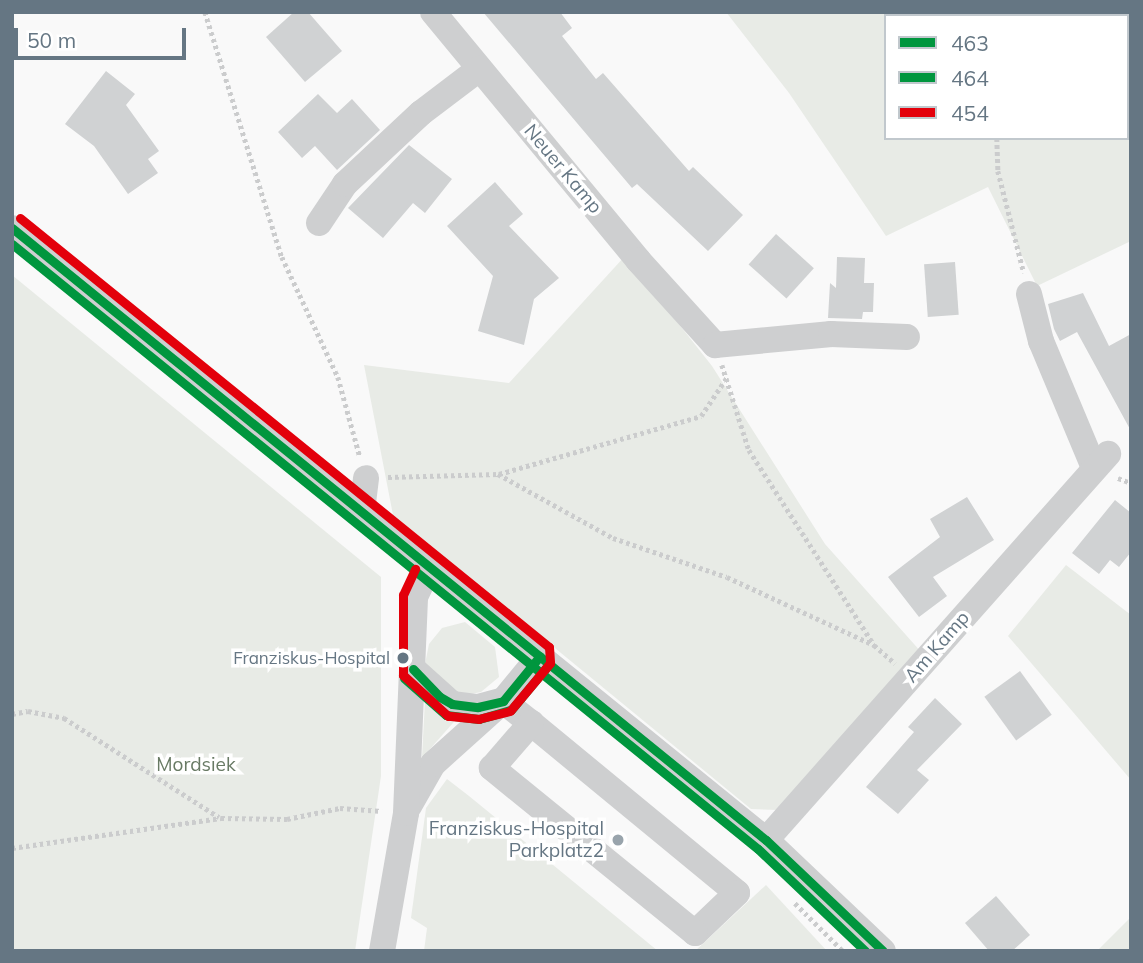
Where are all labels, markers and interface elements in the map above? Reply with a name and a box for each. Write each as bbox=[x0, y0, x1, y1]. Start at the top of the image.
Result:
scale bar bbox=[18, 14, 189, 58]
legend bbox=[884, 14, 1129, 140]
text: 50 m bbox=[27, 27, 76, 53]
text: 463 bbox=[951, 30, 989, 56]
text: 464 bbox=[951, 65, 989, 91]
text: 454 bbox=[951, 100, 989, 126]
street label: Neuer Kamp bbox=[519, 120, 607, 218]
street label: Am Kamp bbox=[900, 607, 974, 687]
place label: Franziskus-Hospital bbox=[233, 648, 390, 668]
marker: Franziskus-Hospital bbox=[396, 651, 410, 665]
park label: Mordsiek bbox=[156, 754, 236, 776]
place label: Franziskus-Hospital Parkplatz2 bbox=[429, 818, 604, 862]
marker: Franziskus-Hospital Parkplatz2 bbox=[610, 832, 626, 848]

